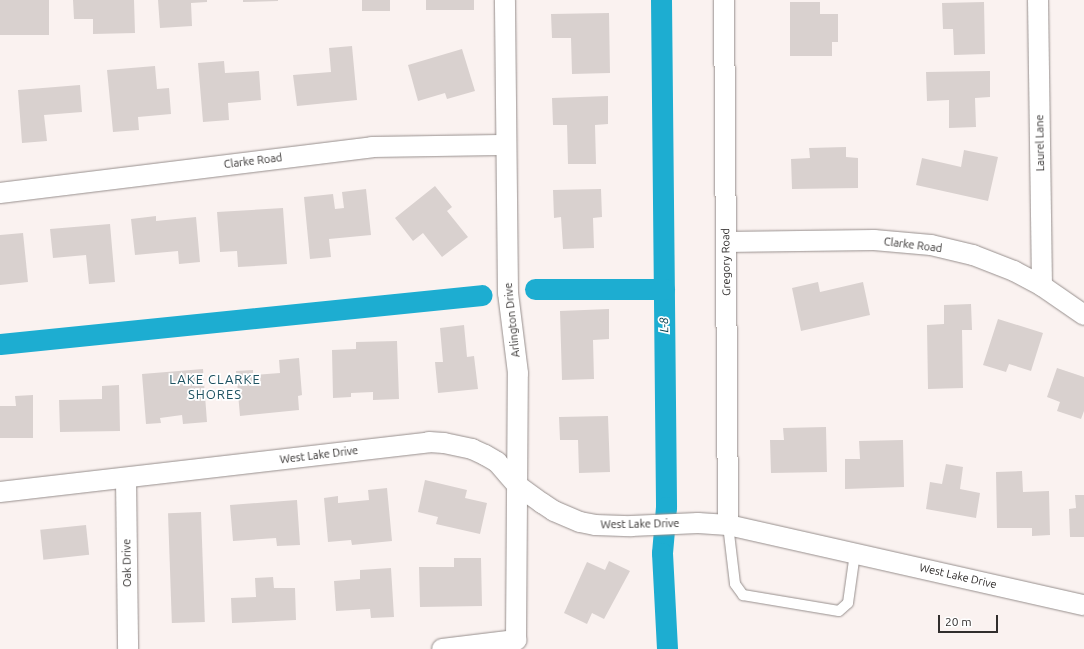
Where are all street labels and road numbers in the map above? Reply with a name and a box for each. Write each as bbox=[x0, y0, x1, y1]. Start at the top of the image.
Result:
street label: Laurel Lane bbox=[1033, 114, 1047, 172]
street label: Clarke Road bbox=[223, 151, 283, 171]
street label: Gregory Road bbox=[719, 228, 733, 296]
street label: Clarke Road bbox=[883, 235, 943, 255]
street label: Arlington Drive bbox=[502, 282, 522, 358]
street label: West Lake Drive bbox=[279, 444, 359, 466]
street label: West Lake Drive bbox=[600, 517, 680, 531]
street label: Oak Drive bbox=[120, 539, 134, 587]
street label: West Lake Drive bbox=[918, 561, 998, 591]

